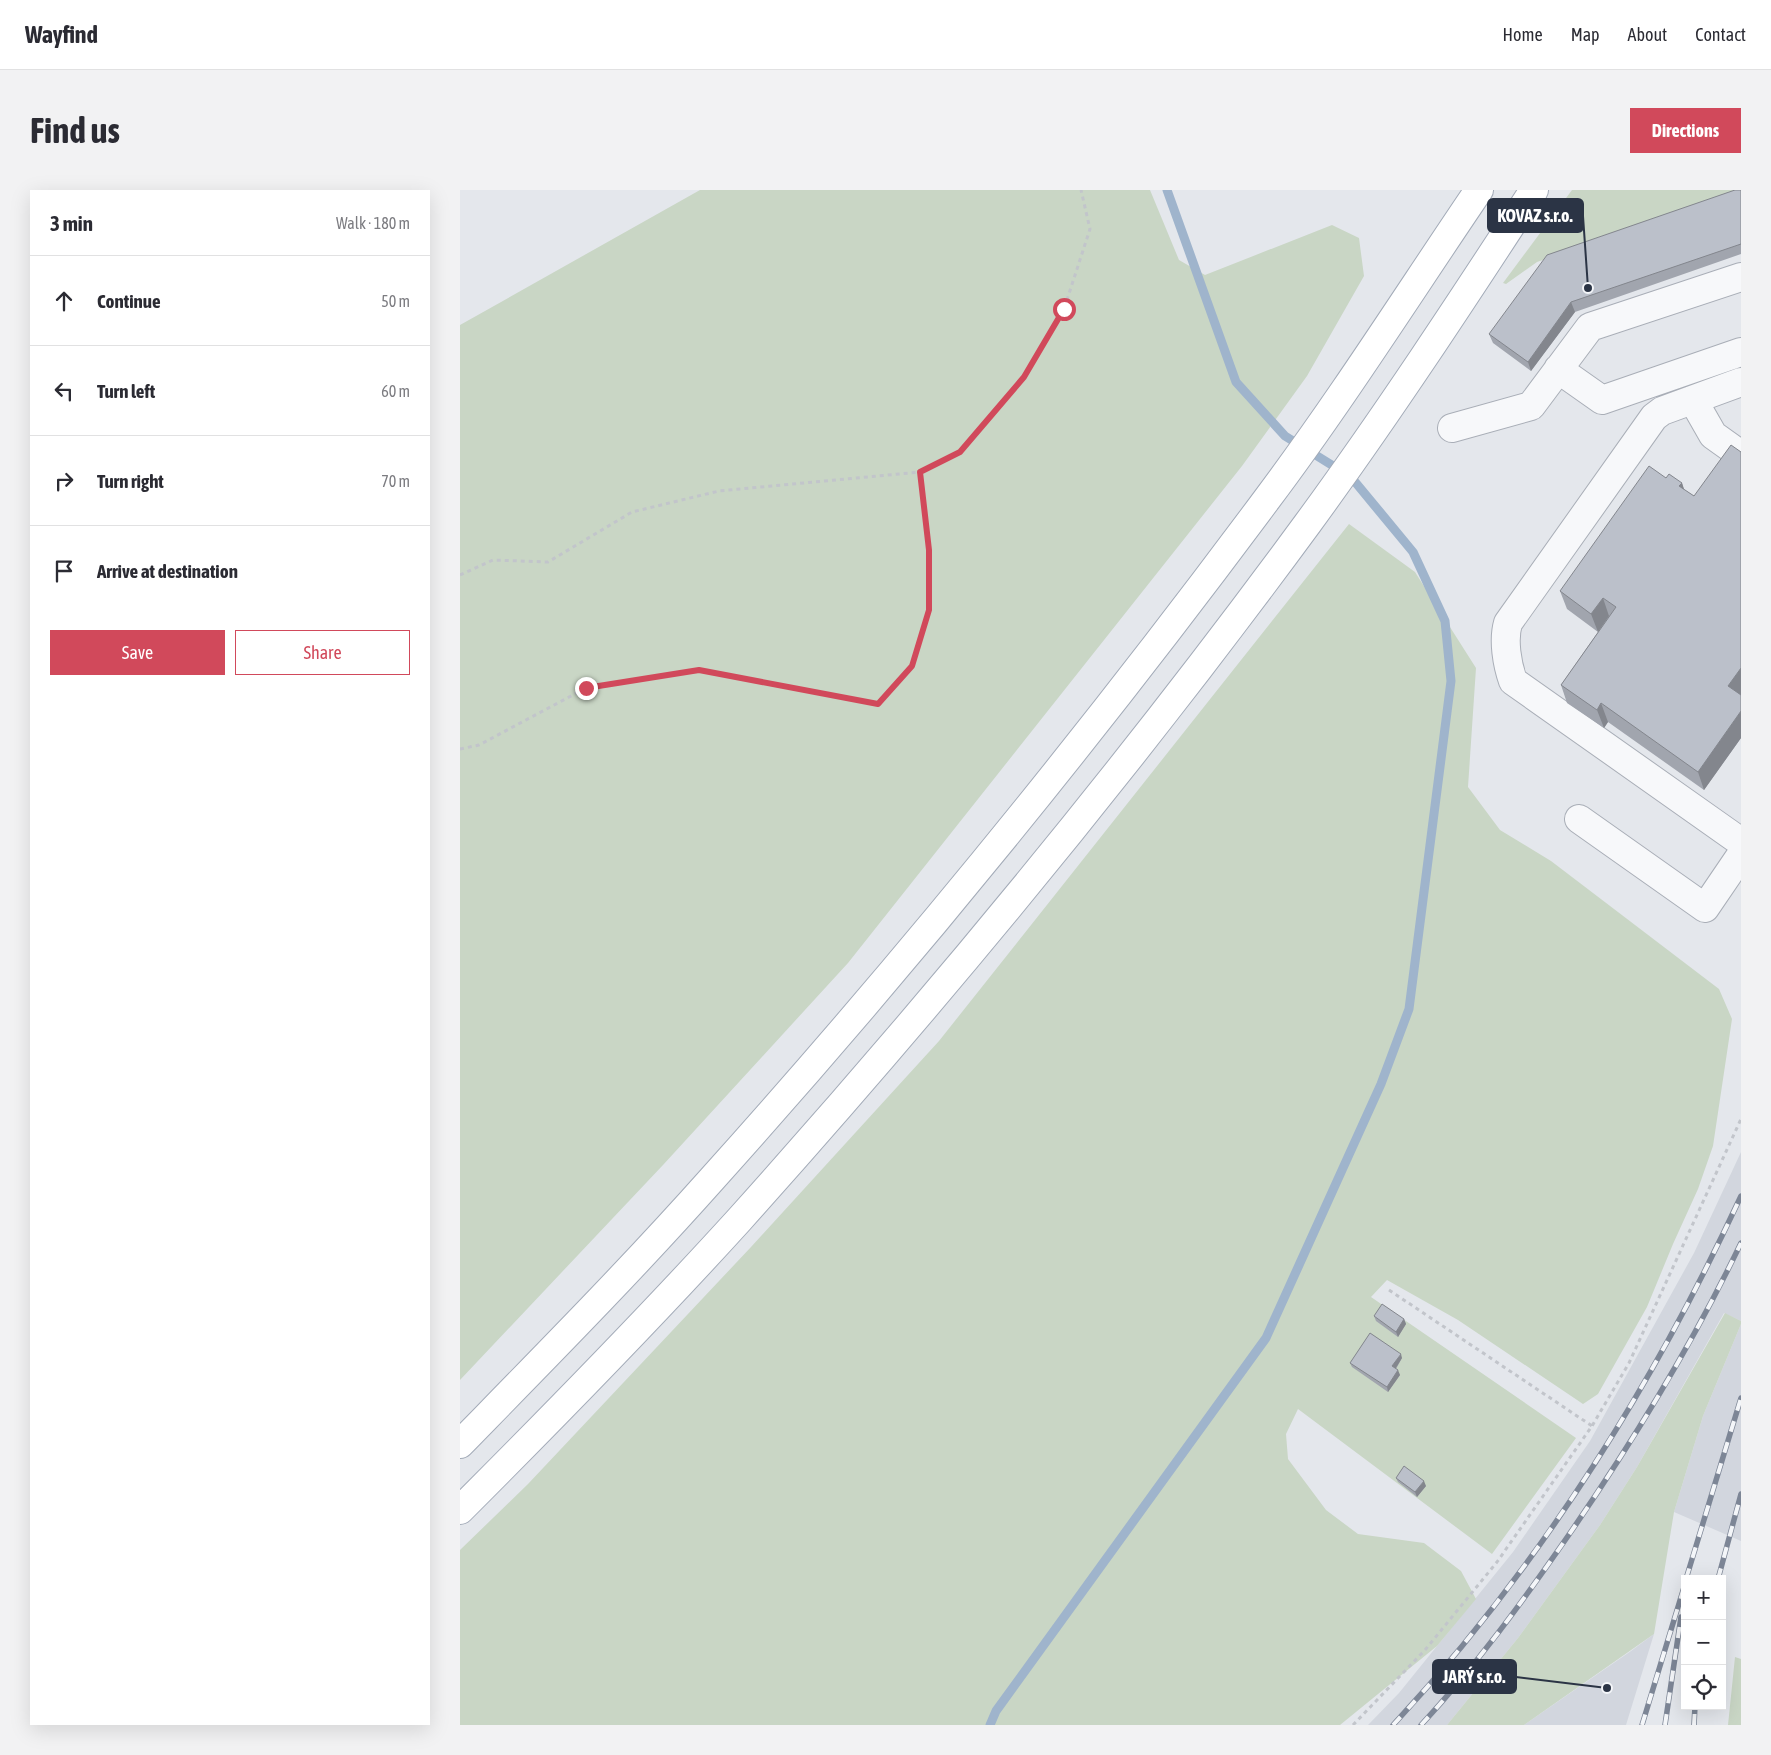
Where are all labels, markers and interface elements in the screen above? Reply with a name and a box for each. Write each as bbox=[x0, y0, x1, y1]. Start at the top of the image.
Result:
text: Wayfind bbox=[25, 21, 98, 48]
text: Home bbox=[1503, 24, 1543, 45]
text: Map bbox=[1571, 24, 1600, 45]
text: About bbox=[1628, 24, 1667, 45]
text: Contact bbox=[1695, 24, 1746, 45]
button: Directions bbox=[1630, 108, 1741, 153]
text: Find us bbox=[30, 110, 120, 150]
callout: KOVAZ s.r.o. bbox=[1488, 199, 1583, 232]
text: KOVAZ s.r.o. bbox=[1497, 205, 1573, 226]
text: 3 min bbox=[50, 211, 93, 235]
text: Walk · 180 m bbox=[336, 214, 410, 232]
icon: ahead bbox=[50, 287, 78, 315]
text: Continue bbox=[97, 290, 161, 312]
text: 50 m bbox=[381, 292, 410, 310]
route start bbox=[1053, 298, 1076, 321]
icon: left bbox=[50, 377, 78, 405]
text: Turn left bbox=[97, 380, 155, 402]
text: 60 m bbox=[381, 382, 410, 400]
icon: right bbox=[50, 467, 78, 495]
text: Turn right bbox=[97, 470, 164, 492]
text: 70 m bbox=[381, 472, 410, 490]
icon: arrive bbox=[50, 557, 78, 585]
text: Arrive at destination bbox=[97, 560, 238, 582]
button: Save bbox=[50, 630, 225, 675]
button: Share bbox=[235, 630, 410, 675]
route end bbox=[575, 677, 598, 700]
map controls bbox=[1681, 1575, 1726, 1710]
button: + bbox=[1681, 1575, 1726, 1620]
button: − bbox=[1681, 1620, 1726, 1665]
callout: JARÝ s.r.o. bbox=[1433, 1660, 1516, 1693]
button: locate bbox=[1681, 1665, 1726, 1710]
text: JARÝ s.r.o. bbox=[1442, 1666, 1505, 1687]

